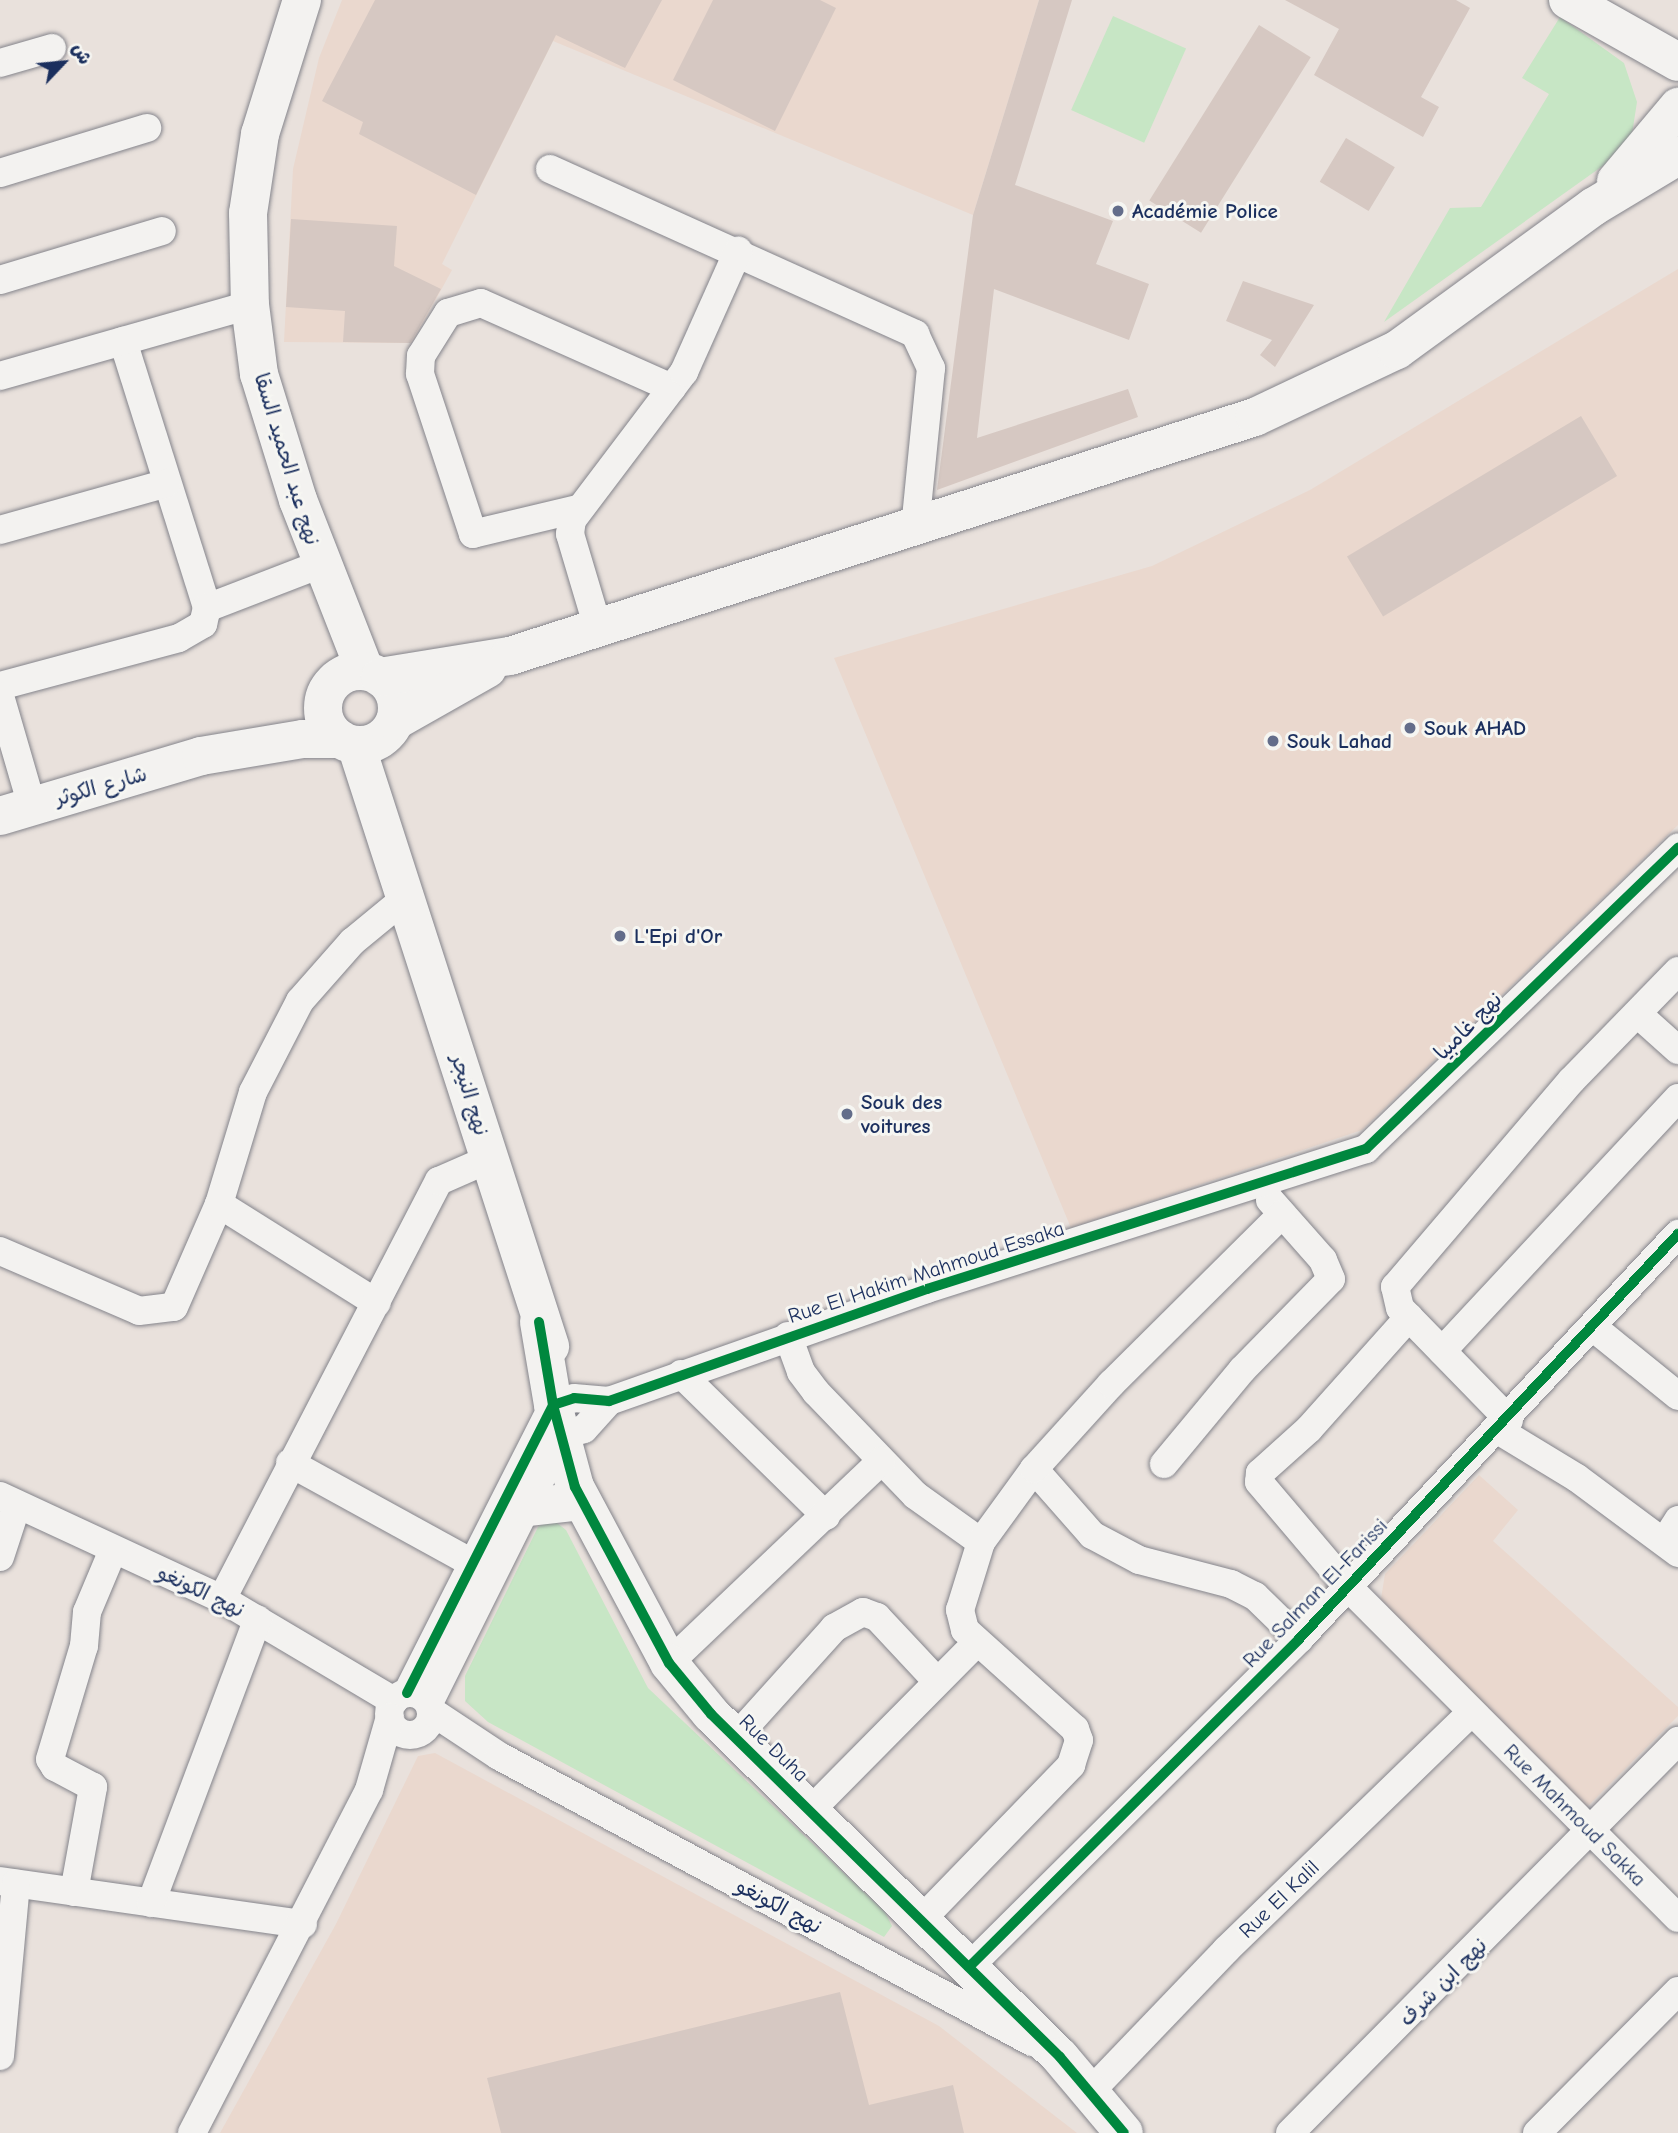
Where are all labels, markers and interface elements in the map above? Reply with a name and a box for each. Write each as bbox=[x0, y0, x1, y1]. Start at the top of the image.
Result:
north arrow bbox=[28, 28, 98, 98]
text: ش bbox=[67, 40, 96, 68]
place label: Académie Police bbox=[1132, 198, 1278, 224]
marker: Académie Police bbox=[1110, 203, 1126, 219]
street label: نهج عبد الحميد السقا bbox=[249, 370, 325, 548]
place label: Souk AHAD bbox=[1424, 715, 1526, 741]
marker: Souk AHAD bbox=[1402, 720, 1418, 736]
place label: Souk Lahad bbox=[1287, 728, 1392, 754]
marker: Souk Lahad bbox=[1265, 733, 1281, 749]
street label: شارع الكوثر bbox=[52, 761, 150, 811]
place label: L'Epi d'Or bbox=[634, 923, 722, 949]
marker: L'Epi d'Or bbox=[612, 928, 628, 944]
street label: نهج غامبيا bbox=[1429, 987, 1507, 1065]
street label: نهج النيجر bbox=[446, 1051, 494, 1139]
place label: Souk des voitures bbox=[861, 1089, 942, 1139]
marker: Souk des voitures bbox=[839, 1106, 855, 1122]
street label: Rue El Hakim Mahmoud Essaka bbox=[785, 1215, 1067, 1329]
street label: Rue Salman El-Farissi bbox=[1237, 1513, 1393, 1673]
street label: نهج الكونغو bbox=[154, 1559, 248, 1623]
street label: Rue Duha bbox=[734, 1709, 814, 1787]
street label: Rue Mahmoud Sakka bbox=[1499, 1739, 1651, 1891]
street label: Rue El Kalil bbox=[1234, 1855, 1324, 1943]
street label: نهج الكونغو bbox=[732, 1873, 826, 1939]
street label: نهج ابن شرف bbox=[1394, 1933, 1492, 2031]

